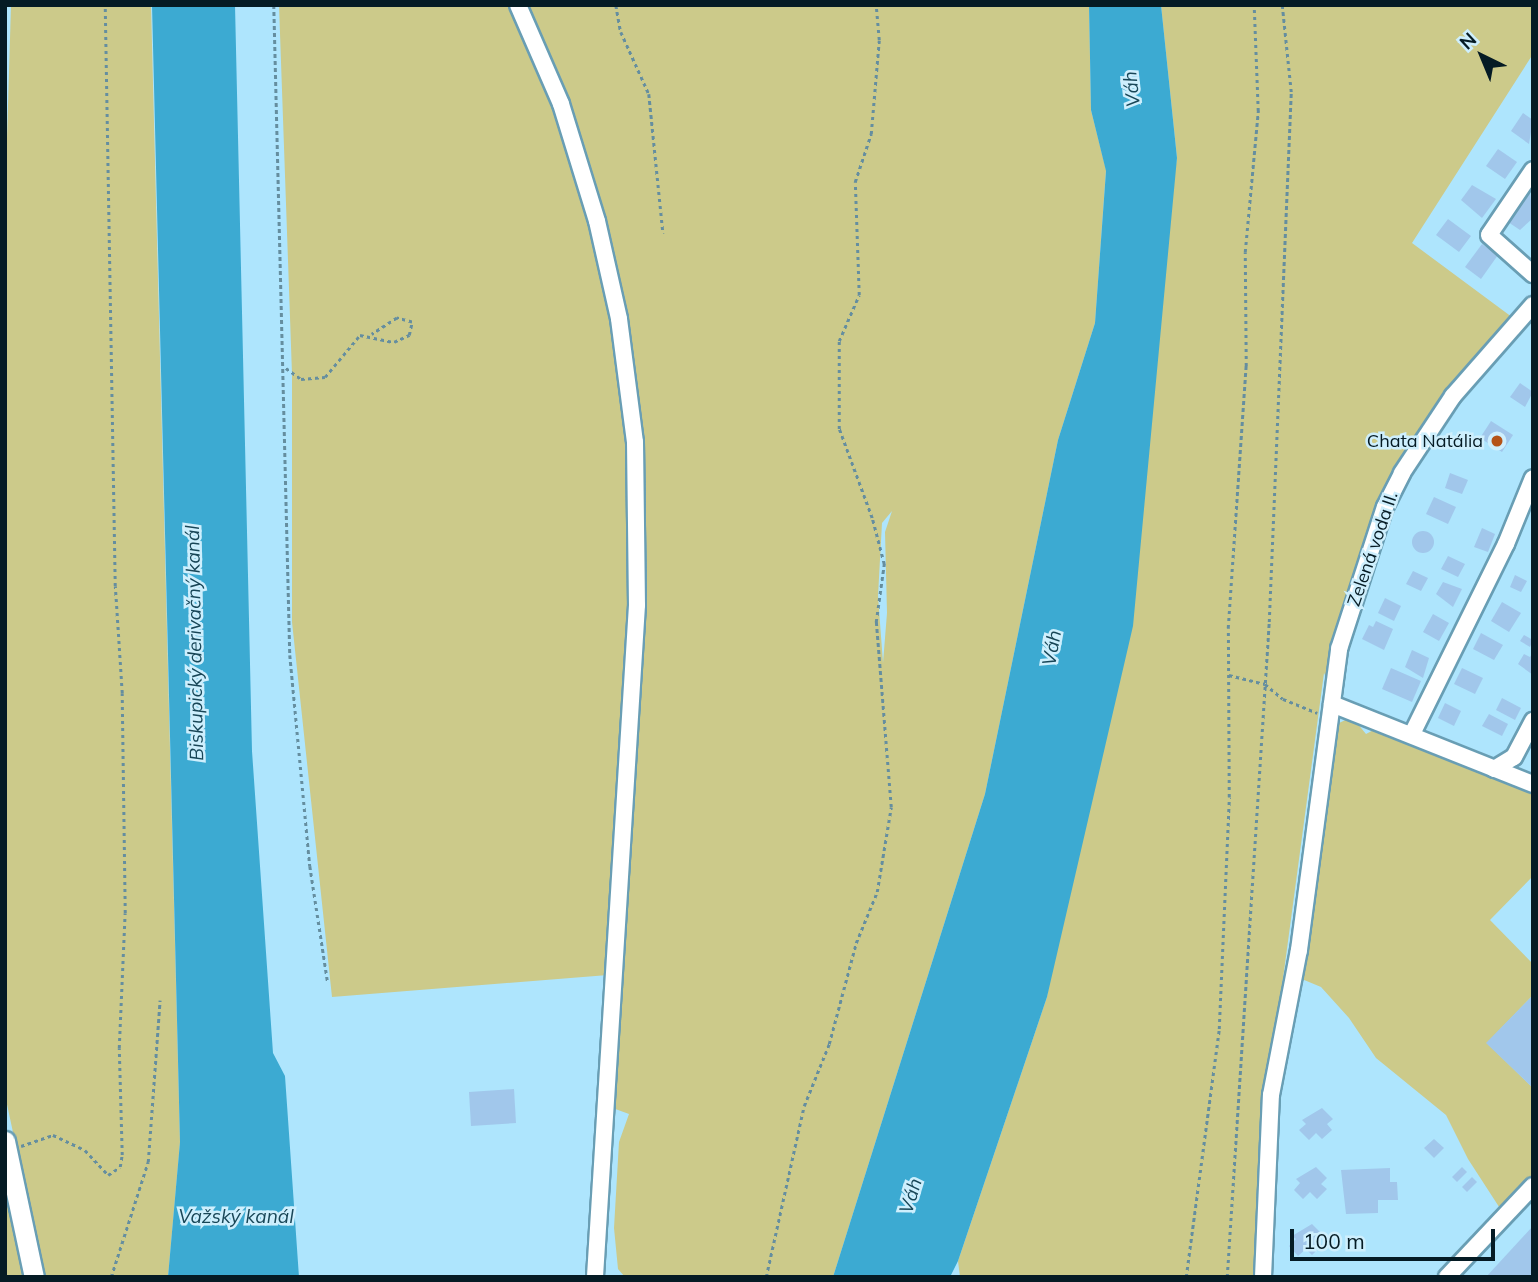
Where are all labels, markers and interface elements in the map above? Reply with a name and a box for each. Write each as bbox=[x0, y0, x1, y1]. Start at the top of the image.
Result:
north arrow bbox=[1447, 21, 1517, 91]
text: N bbox=[1454, 27, 1481, 54]
water label: Váh bbox=[1119, 70, 1145, 108]
place label: Chata Natália bbox=[1367, 430, 1483, 452]
marker: Chata Natália bbox=[1489, 433, 1505, 449]
street label: Zelená voda II. bbox=[1343, 489, 1403, 609]
water label: Biskupický derivačný kanál bbox=[182, 525, 208, 761]
water label: Váh bbox=[1038, 628, 1066, 668]
water label: Váh bbox=[895, 1176, 927, 1216]
water label: Važský kanál bbox=[178, 1206, 294, 1228]
scale bar bbox=[1293, 1216, 1498, 1260]
text: 100 m bbox=[1303, 1228, 1365, 1254]

